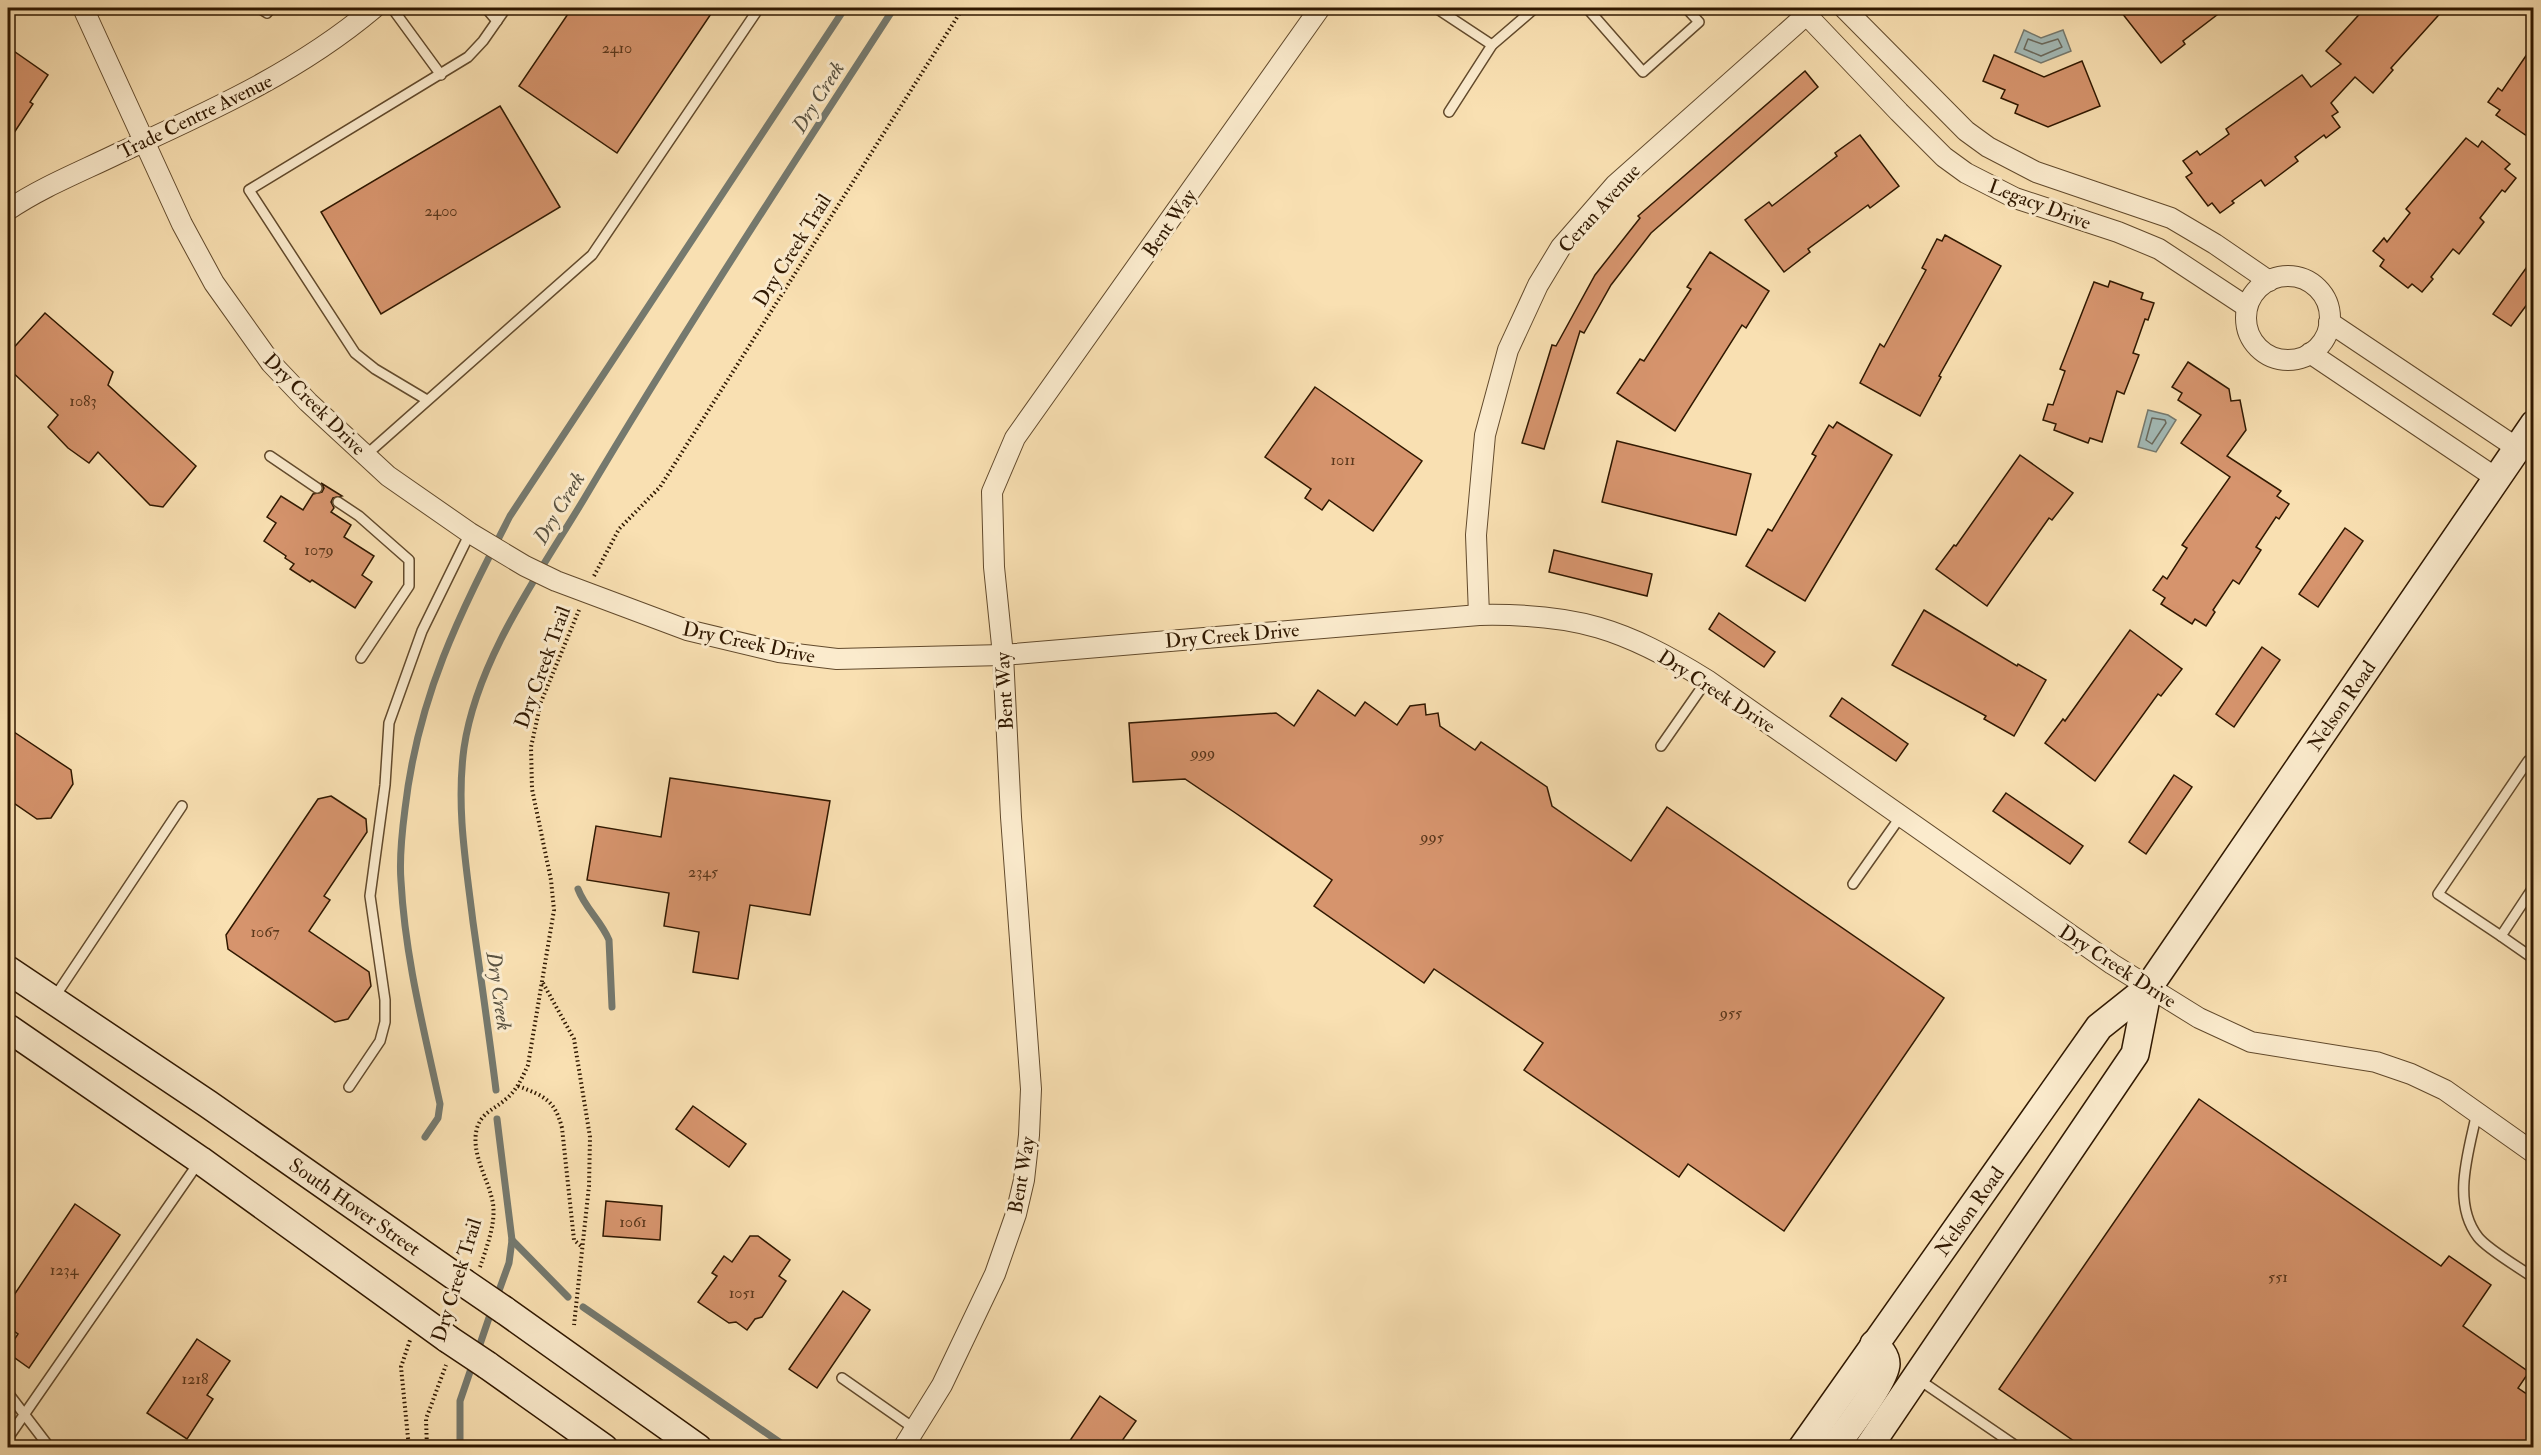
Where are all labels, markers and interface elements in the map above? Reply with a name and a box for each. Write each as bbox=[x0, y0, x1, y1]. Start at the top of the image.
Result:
house number: 2410 bbox=[602, 38, 632, 58]
water label: Dry Creek bbox=[785, 56, 851, 139]
street label: Trade Centre Avenue bbox=[114, 68, 276, 165]
street label: Ceran Avenue bbox=[1553, 159, 1646, 258]
street label: Legacy Drive bbox=[1985, 173, 2095, 235]
street label: Bent Way bbox=[1137, 183, 1203, 262]
street label: Dry Creek Trail bbox=[748, 189, 837, 311]
house number: 2400 bbox=[424, 201, 458, 221]
street label: Dry Creek Drive bbox=[258, 348, 371, 461]
house number: 1083 bbox=[69, 391, 97, 411]
house number: 1011 bbox=[1330, 450, 1356, 470]
water label: Dry Creek bbox=[527, 467, 591, 550]
house number: 1079 bbox=[304, 540, 334, 560]
street label: Dry Creek Trail bbox=[509, 603, 576, 732]
street label: Dry Creek Drive bbox=[680, 616, 817, 669]
street label: Dry Creek Drive bbox=[1164, 617, 1300, 654]
street label: Dry Creek Drive bbox=[1653, 644, 1780, 739]
street label: Bent Way bbox=[990, 650, 1019, 730]
street label: Nelson Road bbox=[2302, 656, 2381, 756]
house number: 999 bbox=[1190, 743, 1215, 763]
house number: 995 bbox=[1419, 827, 1444, 847]
house number: 2345 bbox=[688, 862, 718, 882]
street label: Dry Creek Drive bbox=[2054, 919, 2181, 1014]
house number: 1067 bbox=[250, 922, 280, 942]
water label: Dry Creek bbox=[479, 949, 517, 1032]
house number: 955 bbox=[1719, 1003, 1742, 1023]
street label: Bent Way bbox=[1002, 1133, 1041, 1216]
street label: South Hover Street bbox=[284, 1153, 426, 1262]
street label: Nelson Road bbox=[1929, 1162, 2010, 1261]
house number: 1061 bbox=[619, 1212, 647, 1232]
street label: Dry Creek Trail bbox=[426, 1215, 487, 1345]
house number: 1234 bbox=[50, 1260, 80, 1280]
house number: 551 bbox=[2268, 1267, 2288, 1287]
house number: 1051 bbox=[729, 1283, 755, 1303]
house number: 1218 bbox=[181, 1369, 209, 1389]

